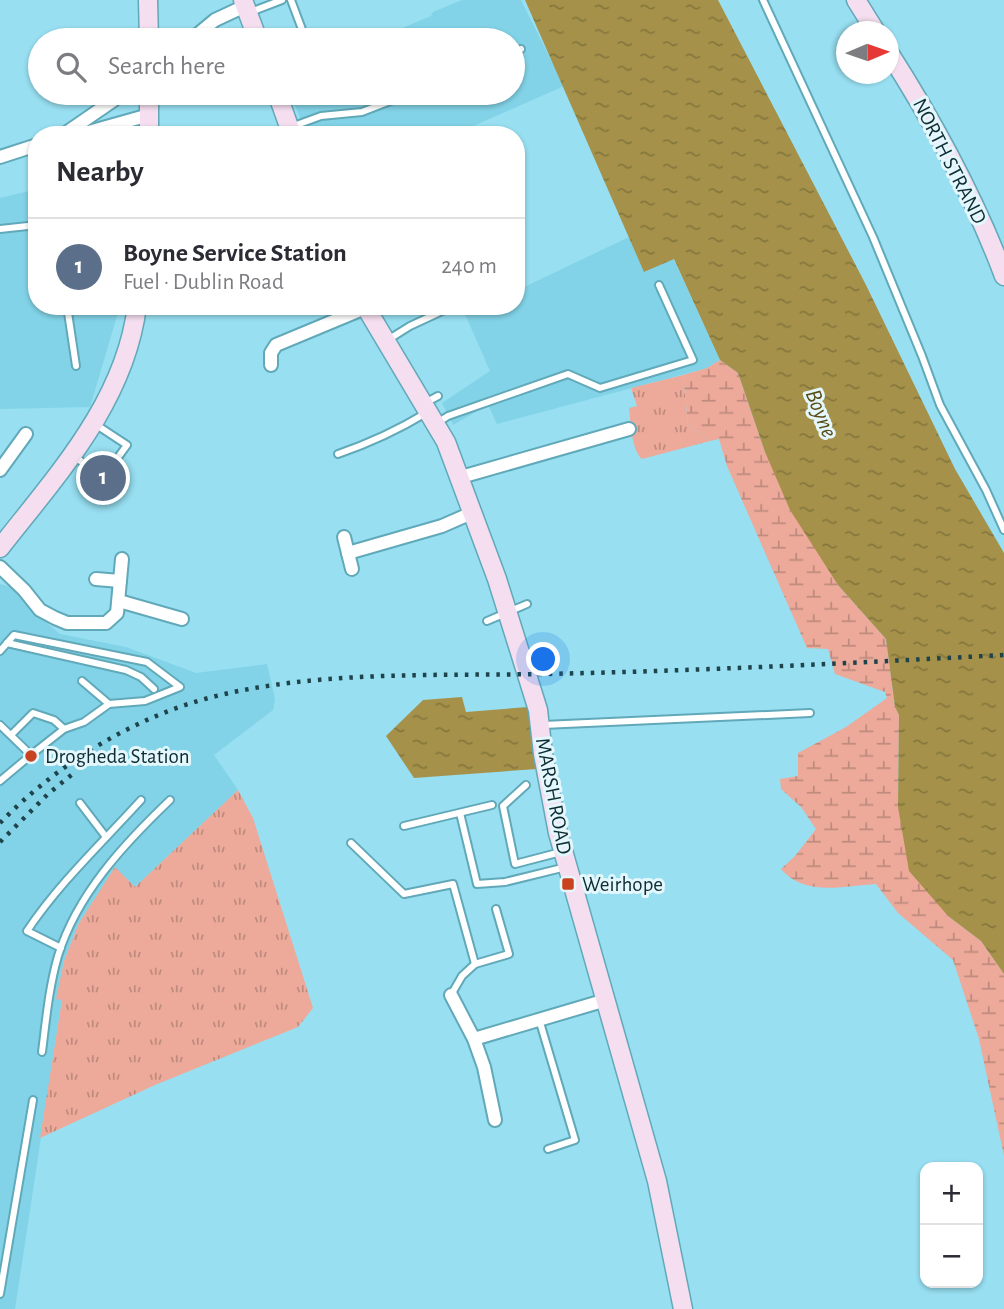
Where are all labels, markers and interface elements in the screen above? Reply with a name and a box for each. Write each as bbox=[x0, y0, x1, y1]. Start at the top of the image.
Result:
north arrow bbox=[836, 21, 899, 84]
search box bbox=[28, 28, 525, 105]
icon: search bbox=[52, 48, 90, 86]
text: Search here bbox=[108, 53, 226, 79]
street label: NORTH STRAND bbox=[909, 95, 990, 227]
text: Nearby bbox=[56, 157, 144, 187]
text: Boyne Service Station bbox=[123, 240, 347, 266]
text: 1 bbox=[75, 255, 83, 278]
text: 240 m bbox=[441, 255, 497, 278]
text: Fuel · Dublin Road bbox=[123, 271, 284, 294]
water label: Boyne bbox=[801, 386, 841, 441]
pin: 1 bbox=[80, 452, 126, 504]
your location bbox=[526, 642, 560, 676]
street label: MARSH ROAD bbox=[532, 736, 575, 856]
place label: Drogheda Station bbox=[45, 746, 190, 767]
marker: Drogheda Station bbox=[23, 748, 39, 764]
place label: Weirhope bbox=[582, 874, 663, 895]
marker: Weirhope bbox=[560, 876, 576, 892]
map controls bbox=[920, 1162, 983, 1288]
button: + bbox=[920, 1162, 983, 1225]
button: − bbox=[920, 1225, 983, 1288]

